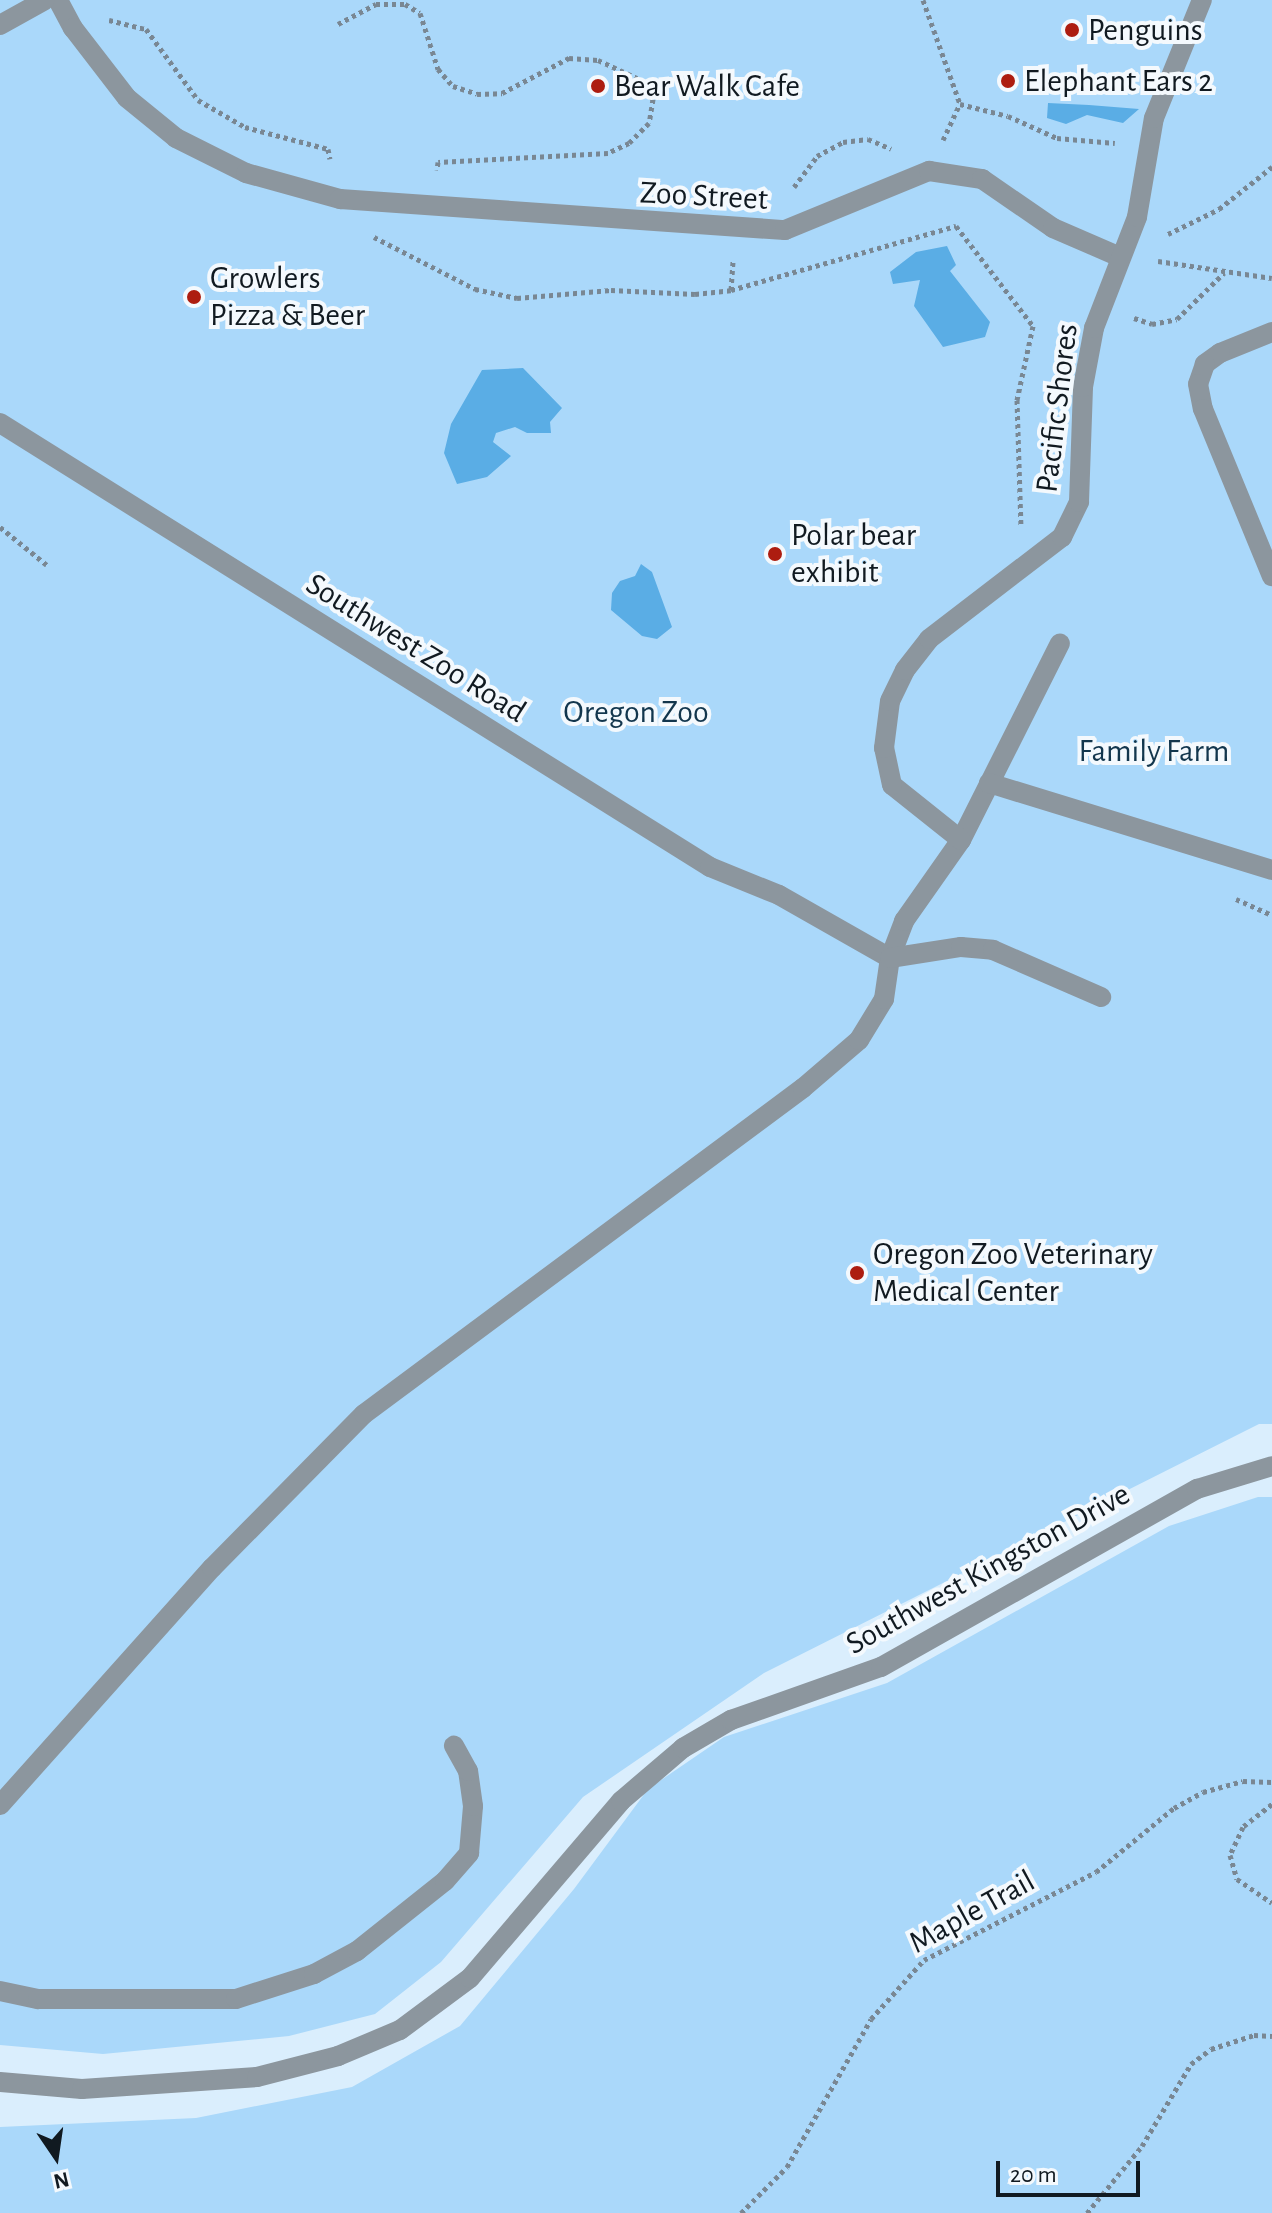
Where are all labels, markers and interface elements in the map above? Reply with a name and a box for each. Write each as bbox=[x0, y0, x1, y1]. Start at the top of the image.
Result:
place label: Penguins bbox=[1088, 11, 1203, 49]
marker: Penguins bbox=[1063, 21, 1081, 39]
place label: Elephant Ears 2 bbox=[1024, 62, 1213, 100]
place label: Bear Walk Cafe bbox=[614, 67, 800, 105]
marker: Elephant Ears 2 bbox=[999, 72, 1017, 90]
marker: Bear Walk Cafe bbox=[589, 77, 607, 95]
street label: Zoo Street bbox=[639, 173, 769, 219]
place label: Growlers Pizza & Beer bbox=[210, 260, 365, 335]
marker: Growlers Pizza & Beer bbox=[185, 288, 203, 306]
street label: Pacific Shores bbox=[1028, 321, 1086, 495]
place label: Polar bear exhibit bbox=[791, 517, 916, 592]
marker: Polar bear exhibit bbox=[766, 545, 784, 563]
street label: Southwest Zoo Road bbox=[299, 565, 533, 731]
park label: Oregon Zoo bbox=[563, 693, 709, 731]
park label: Family Farm bbox=[1079, 732, 1229, 770]
place label: Oregon Zoo Veterinary Medical Center bbox=[873, 1236, 1153, 1311]
marker: Oregon Zoo Veterinary Medical Center bbox=[848, 1264, 866, 1282]
street label: Southwest Kingston Drive bbox=[839, 1475, 1137, 1663]
street label: Maple Trail bbox=[902, 1862, 1042, 1962]
north arrow bbox=[16, 2117, 96, 2197]
scale bar bbox=[1000, 2145, 1144, 2195]
text: 20 m bbox=[1010, 2163, 1057, 2187]
text: N bbox=[51, 2168, 71, 2193]

